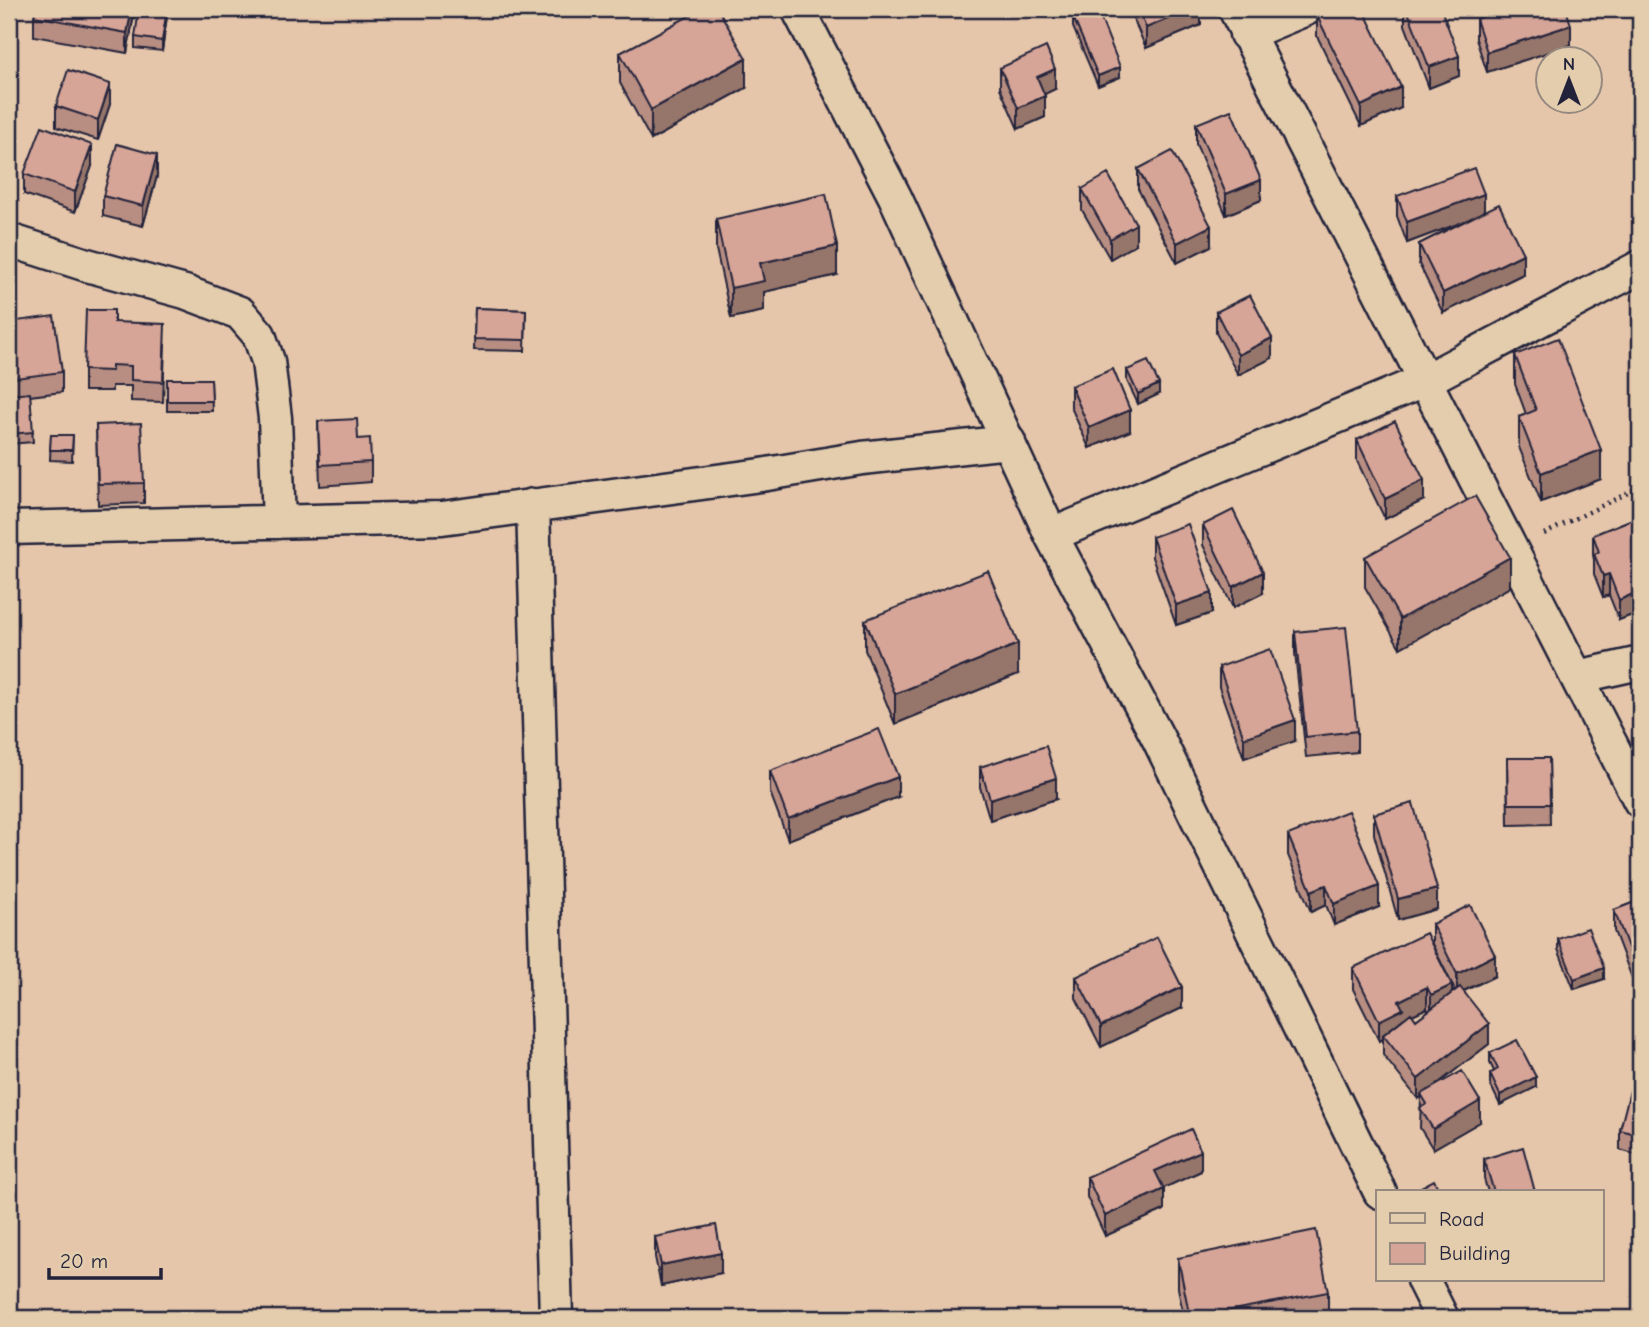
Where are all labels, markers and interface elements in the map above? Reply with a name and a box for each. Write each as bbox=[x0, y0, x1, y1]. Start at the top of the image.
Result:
north arrow bbox=[1534, 46, 1604, 116]
text: N bbox=[1563, 53, 1575, 75]
legend bbox=[1376, 1190, 1604, 1282]
text: Road bbox=[1439, 1207, 1484, 1231]
scale bar bbox=[49, 1236, 161, 1280]
text: Building bbox=[1439, 1241, 1511, 1265]
text: 20 m bbox=[60, 1249, 108, 1273]

